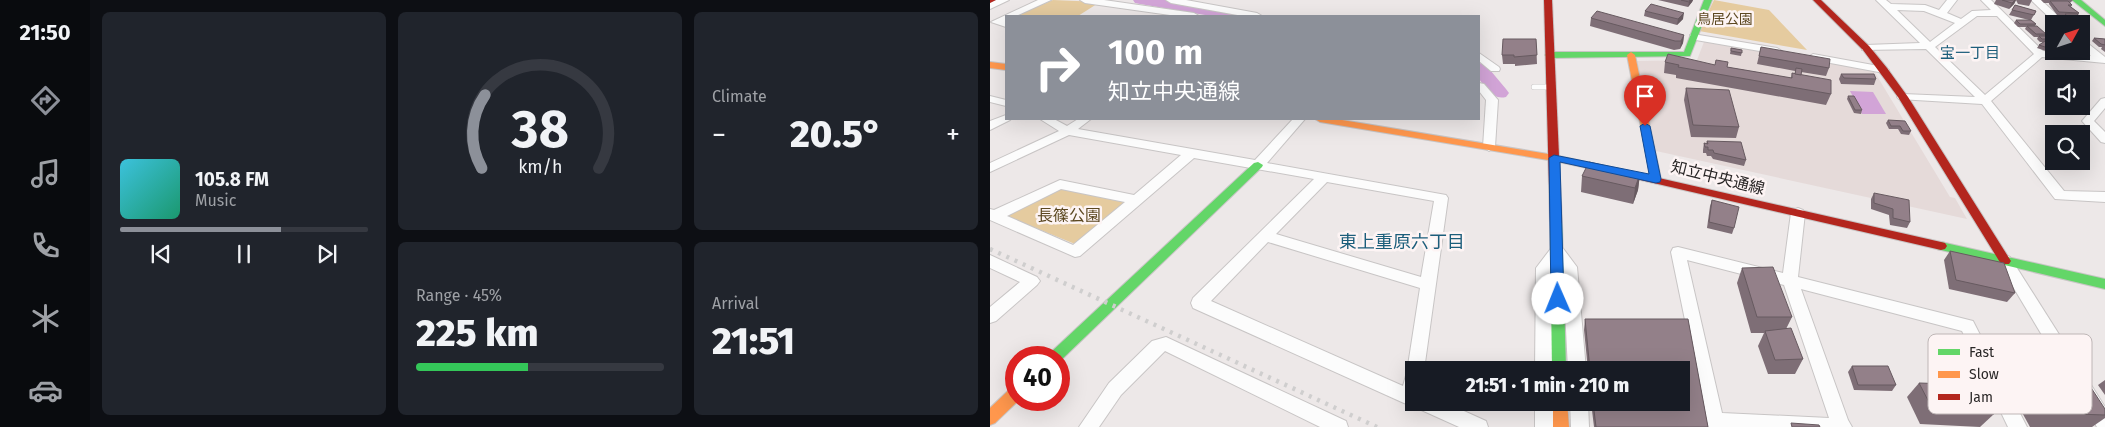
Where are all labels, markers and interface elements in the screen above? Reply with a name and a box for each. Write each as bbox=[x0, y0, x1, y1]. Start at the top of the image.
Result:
park label: 鳥居公園 bbox=[1697, 11, 1753, 28]
north arrow bbox=[2045, 15, 2090, 60]
map controls bbox=[2045, 15, 2090, 170]
text: 21:50 bbox=[19, 19, 71, 46]
text: 100 m bbox=[1108, 31, 1203, 73]
icon: right bbox=[1025, 35, 1090, 100]
district label: 宝一丁目 bbox=[1940, 44, 2000, 62]
button: sound bbox=[2045, 70, 2090, 115]
pin bbox=[1624, 75, 1666, 126]
text: 知立中央通線 bbox=[1108, 78, 1240, 105]
icon: arrive bbox=[1631, 82, 1659, 110]
icon: directions bbox=[28, 83, 63, 118]
text: Climate bbox=[712, 87, 767, 106]
text: 38 bbox=[510, 98, 569, 161]
text: 20.5° bbox=[790, 111, 882, 157]
text: − bbox=[712, 118, 726, 151]
text: + bbox=[946, 118, 960, 151]
button: search bbox=[2045, 125, 2090, 170]
icon: music bbox=[28, 156, 63, 191]
text: km/h bbox=[518, 156, 562, 178]
street label: 知立中央通線 bbox=[1669, 157, 1767, 198]
text: 105.8 FM bbox=[195, 168, 269, 191]
text: Music bbox=[195, 191, 236, 210]
park label: 長篠公園 bbox=[1037, 206, 1101, 225]
icon: phone bbox=[28, 228, 63, 263]
district label: 東上重原六丁目 bbox=[1339, 231, 1465, 253]
icon: previous bbox=[147, 240, 175, 268]
icon: pause bbox=[230, 240, 258, 268]
icon: next bbox=[313, 240, 341, 268]
position arrow bbox=[1531, 272, 1583, 324]
text: Range · 45% bbox=[416, 286, 502, 305]
text: Arrival bbox=[712, 294, 759, 313]
icon: climate bbox=[28, 301, 63, 336]
text: 225 km bbox=[416, 310, 539, 356]
text: 21:51 bbox=[712, 318, 795, 364]
legend bbox=[1928, 334, 2092, 414]
text: Fast bbox=[1969, 344, 1995, 361]
speed limit sign: 40 bbox=[1005, 346, 1070, 411]
text: Slow bbox=[1969, 366, 1999, 383]
icon: car bbox=[28, 373, 63, 408]
text: 21:51 · 1 min · 210 m bbox=[1466, 374, 1629, 397]
text: Jam bbox=[1969, 389, 1993, 406]

